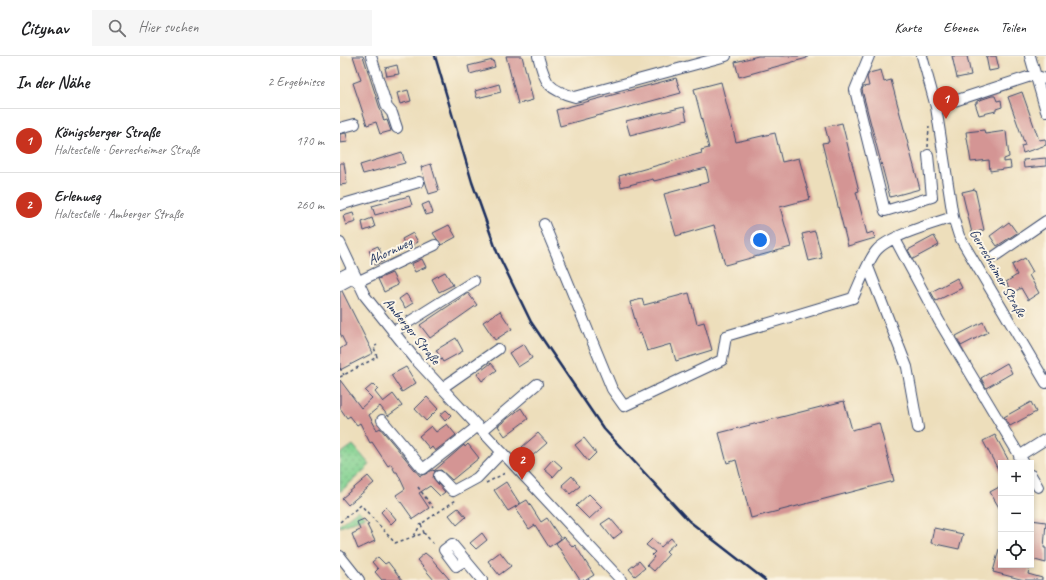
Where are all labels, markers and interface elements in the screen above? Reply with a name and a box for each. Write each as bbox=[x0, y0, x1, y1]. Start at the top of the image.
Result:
search box bbox=[92, 10, 372, 46]
text: Citynav bbox=[20, 16, 68, 40]
icon: search bbox=[106, 17, 128, 39]
text: Hier suchen bbox=[138, 18, 199, 37]
text: Karte bbox=[894, 19, 921, 36]
text: Ebenen bbox=[943, 19, 978, 36]
text: Teilen bbox=[1000, 19, 1026, 36]
text: In der Nähe bbox=[16, 72, 89, 93]
text: 2 Ergebnisse bbox=[268, 74, 324, 90]
pin: 1 bbox=[933, 86, 959, 119]
text: Königsberger Straße bbox=[54, 123, 159, 142]
text: 1 bbox=[26, 133, 32, 149]
text: 170 m bbox=[296, 133, 324, 149]
text: Haltestelle · Gerresheimer Straße bbox=[54, 142, 200, 158]
text: Erlenweg bbox=[54, 187, 100, 206]
text: 2 bbox=[26, 197, 32, 213]
text: 260 m bbox=[296, 197, 324, 213]
text: Haltestelle · Amberger Straße bbox=[54, 206, 183, 222]
street label: Gerresheimer Straße bbox=[966, 226, 1031, 321]
your location bbox=[750, 230, 770, 250]
street label: Ahornweg bbox=[365, 233, 416, 269]
street label: Amberger Straße bbox=[380, 294, 445, 369]
pin: 2 bbox=[509, 447, 535, 480]
map controls bbox=[998, 460, 1034, 568]
button: + bbox=[998, 460, 1034, 496]
button: − bbox=[998, 496, 1034, 532]
button: locate bbox=[998, 532, 1034, 568]

